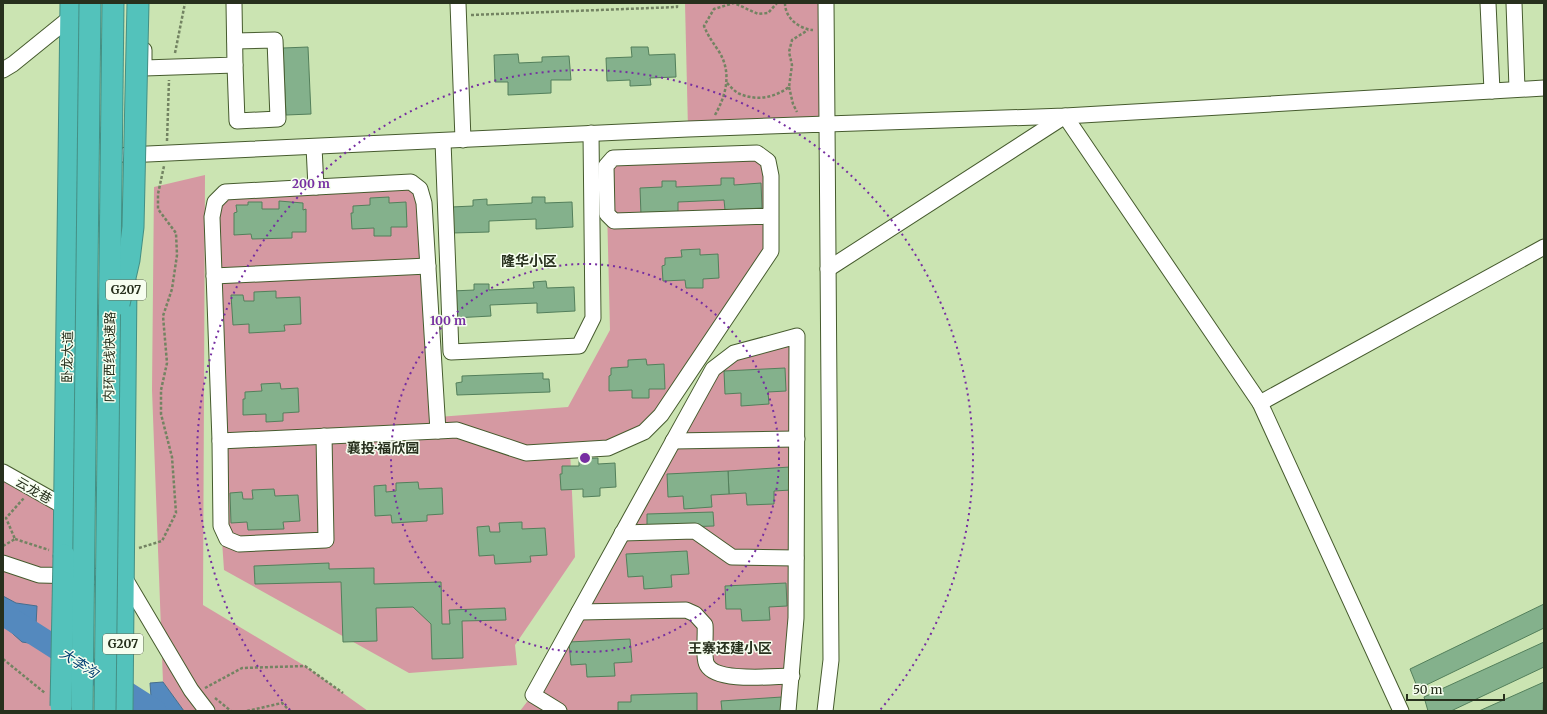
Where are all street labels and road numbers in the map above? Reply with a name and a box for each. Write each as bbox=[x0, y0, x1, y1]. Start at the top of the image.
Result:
road number: G207 bbox=[106, 280, 146, 300]
street label: 内环西线快速路 bbox=[100, 311, 119, 403]
street label: 卧龙大道 bbox=[59, 331, 76, 383]
street label: 云龙巷 bbox=[13, 473, 55, 508]
road number: G207 bbox=[103, 634, 143, 654]

